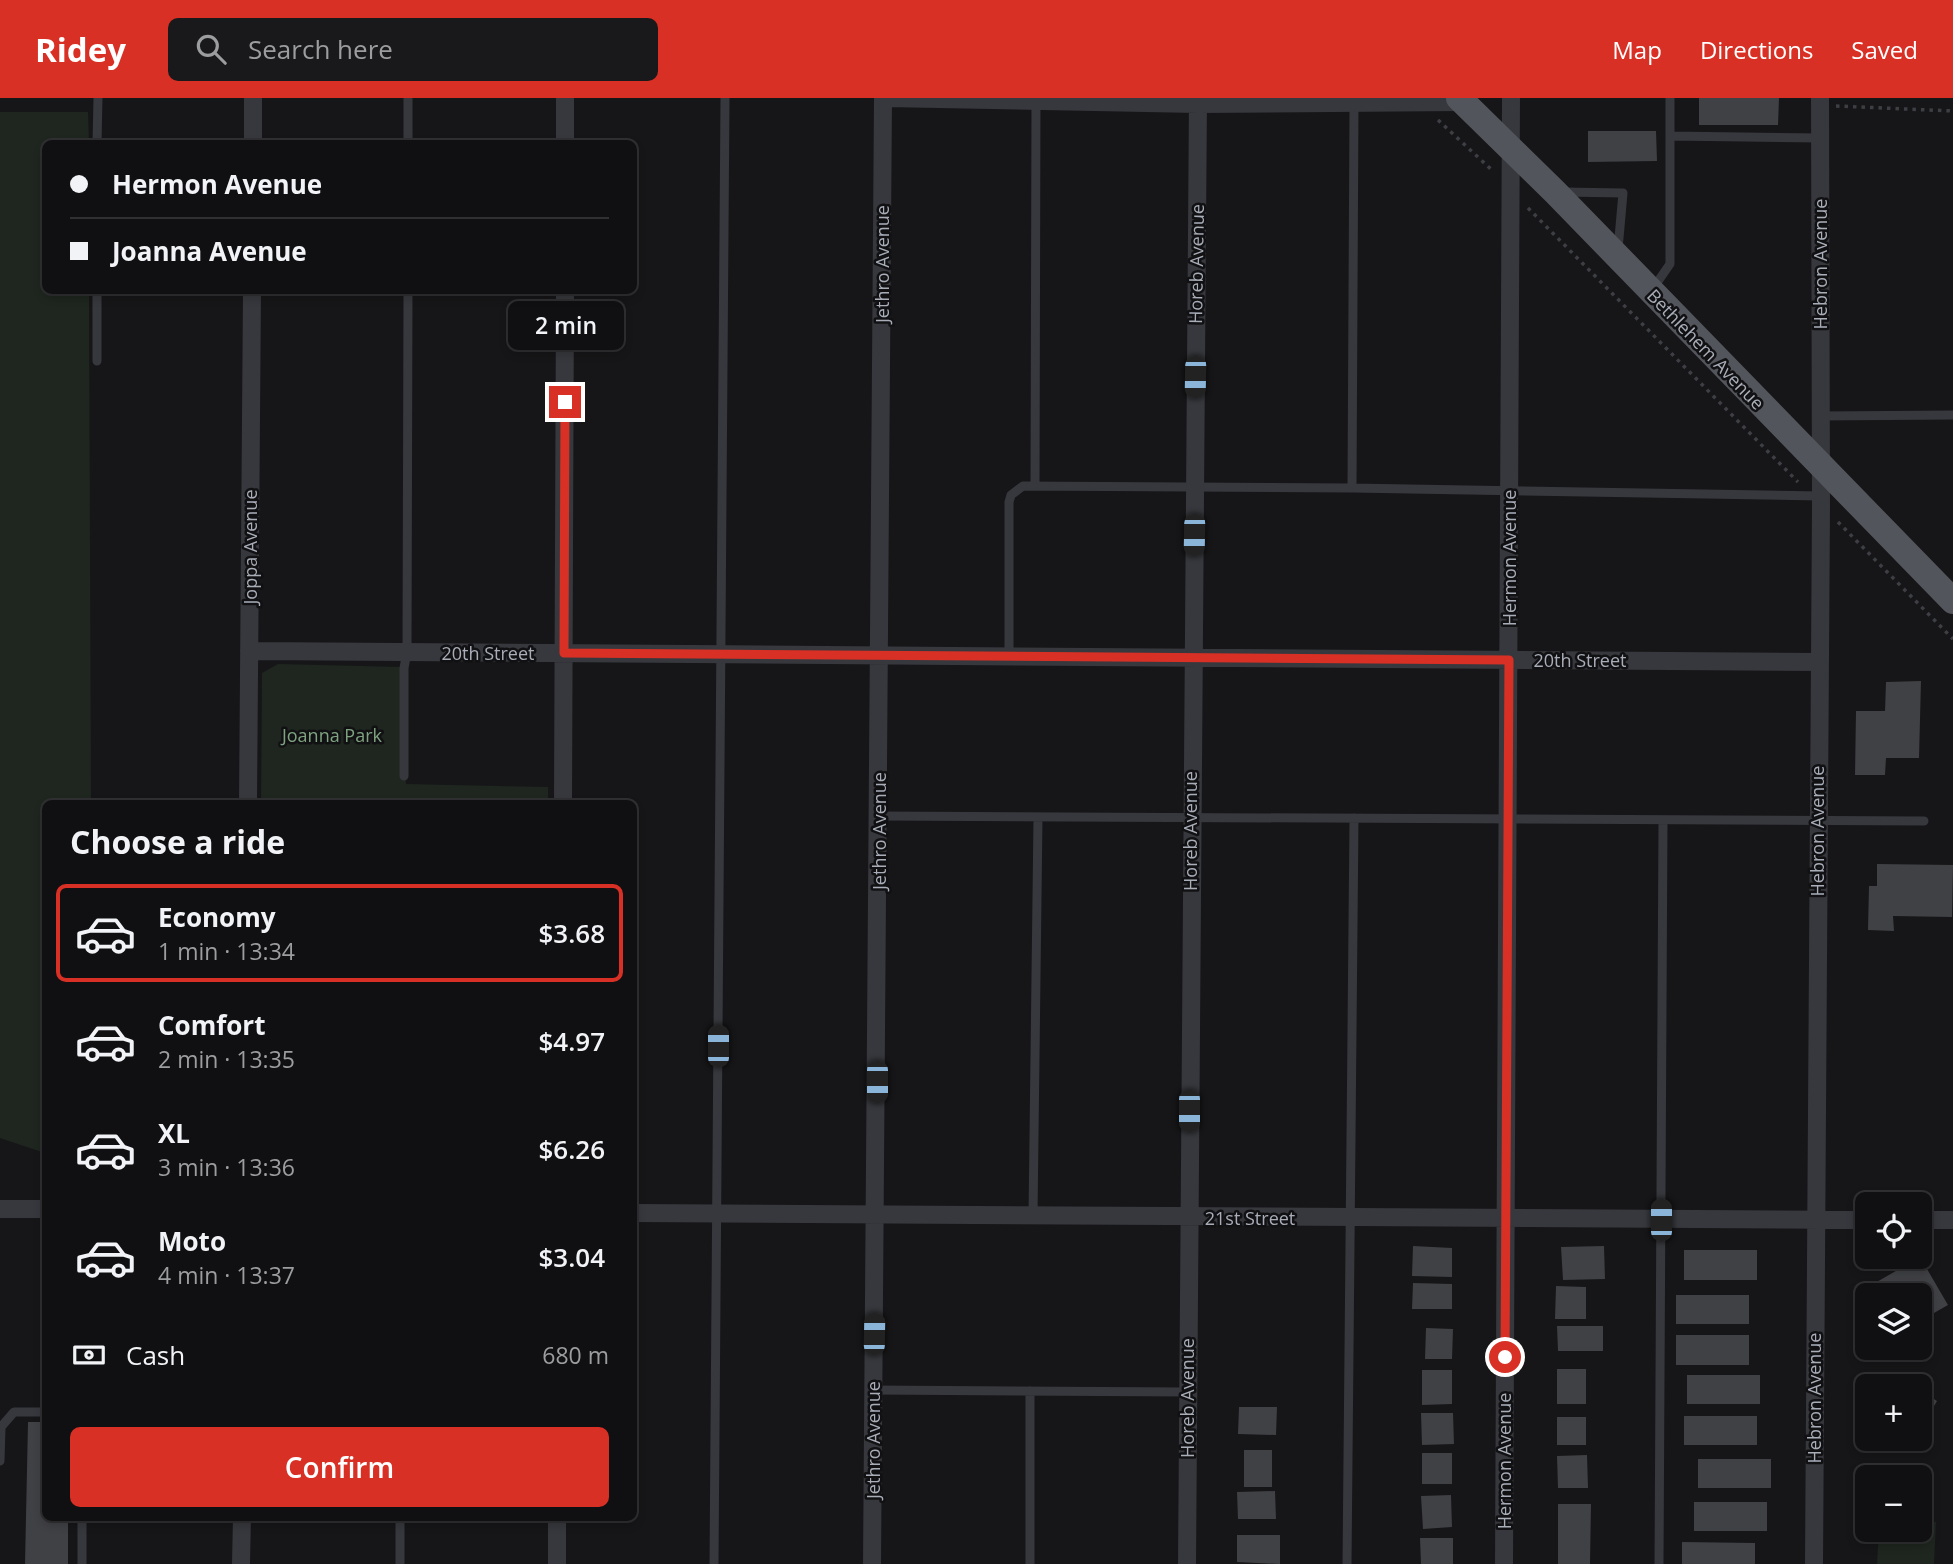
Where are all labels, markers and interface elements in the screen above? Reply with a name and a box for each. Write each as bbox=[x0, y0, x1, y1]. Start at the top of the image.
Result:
search box bbox=[168, 18, 658, 81]
text: Ridey bbox=[35, 27, 126, 72]
icon: search bbox=[192, 30, 230, 68]
text: Search here bbox=[248, 31, 393, 67]
text: Map bbox=[1612, 33, 1662, 66]
text: Directions bbox=[1700, 33, 1813, 66]
text: Saved bbox=[1851, 33, 1918, 66]
text: Hermon Avenue bbox=[112, 166, 322, 202]
street label: Hebron Avenue bbox=[1808, 199, 1832, 329]
street label: Horeb Avenue bbox=[1183, 204, 1209, 324]
street label: Jethro Avenue bbox=[870, 205, 894, 325]
text: Joanna Avenue bbox=[112, 233, 307, 269]
street label: Bethlehem Avenue bbox=[1642, 283, 1770, 415]
callout: 2 min bbox=[507, 300, 623, 350]
text: 2 min bbox=[535, 309, 597, 341]
car bbox=[1185, 356, 1206, 398]
route end bbox=[549, 386, 581, 418]
street label: Joppa Avenue bbox=[238, 489, 262, 607]
street label: Hermon Avenue bbox=[1497, 490, 1521, 626]
car bbox=[1184, 514, 1205, 556]
street label: 20th Street bbox=[442, 641, 535, 665]
street label: 20th Street bbox=[1534, 648, 1627, 672]
park label: Joanna Park bbox=[280, 723, 383, 747]
street label: Hebron Avenue bbox=[1805, 766, 1829, 896]
street label: Horeb Avenue bbox=[1178, 771, 1202, 891]
street label: Jethro Avenue bbox=[867, 772, 891, 892]
text: Choose a ride bbox=[70, 820, 285, 863]
text: Economy bbox=[158, 899, 276, 935]
icon: car bbox=[74, 902, 137, 965]
text: $3.68 bbox=[538, 915, 605, 951]
text: 1 min · 13:34 bbox=[158, 935, 295, 967]
text: Comfort bbox=[158, 1007, 265, 1043]
icon: car bbox=[74, 1010, 137, 1073]
text: $4.97 bbox=[538, 1023, 605, 1059]
car bbox=[708, 1025, 729, 1067]
text: 2 min · 13:35 bbox=[158, 1043, 295, 1075]
car bbox=[867, 1061, 888, 1103]
car bbox=[1179, 1090, 1200, 1132]
text: XL bbox=[158, 1115, 190, 1151]
icon: car bbox=[74, 1118, 137, 1181]
text: $6.26 bbox=[538, 1131, 605, 1167]
text: 3 min · 13:36 bbox=[158, 1151, 295, 1183]
map controls bbox=[1855, 1192, 1932, 1542]
button: locate bbox=[1855, 1192, 1932, 1269]
car bbox=[1651, 1199, 1672, 1241]
street label: 21st Street bbox=[1205, 1206, 1295, 1230]
text: Moto bbox=[158, 1223, 226, 1259]
icon: car bbox=[74, 1226, 137, 1289]
text: $3.04 bbox=[538, 1239, 605, 1275]
text: 4 min · 13:37 bbox=[158, 1259, 295, 1291]
button: layers bbox=[1855, 1283, 1932, 1360]
car bbox=[864, 1313, 885, 1355]
street label: Hebron Avenue bbox=[1802, 1333, 1826, 1463]
icon: cash bbox=[70, 1336, 108, 1374]
text: Cash bbox=[126, 1337, 185, 1373]
street label: Horeb Avenue bbox=[1175, 1338, 1199, 1458]
text: 680 m bbox=[542, 1339, 609, 1371]
route start bbox=[1489, 1341, 1521, 1373]
button: + bbox=[1855, 1374, 1932, 1451]
street label: Jethro Avenue bbox=[861, 1381, 885, 1501]
street label: Hermon Avenue bbox=[1492, 1393, 1516, 1529]
button: Confirm bbox=[70, 1427, 609, 1507]
button: − bbox=[1855, 1465, 1932, 1542]

